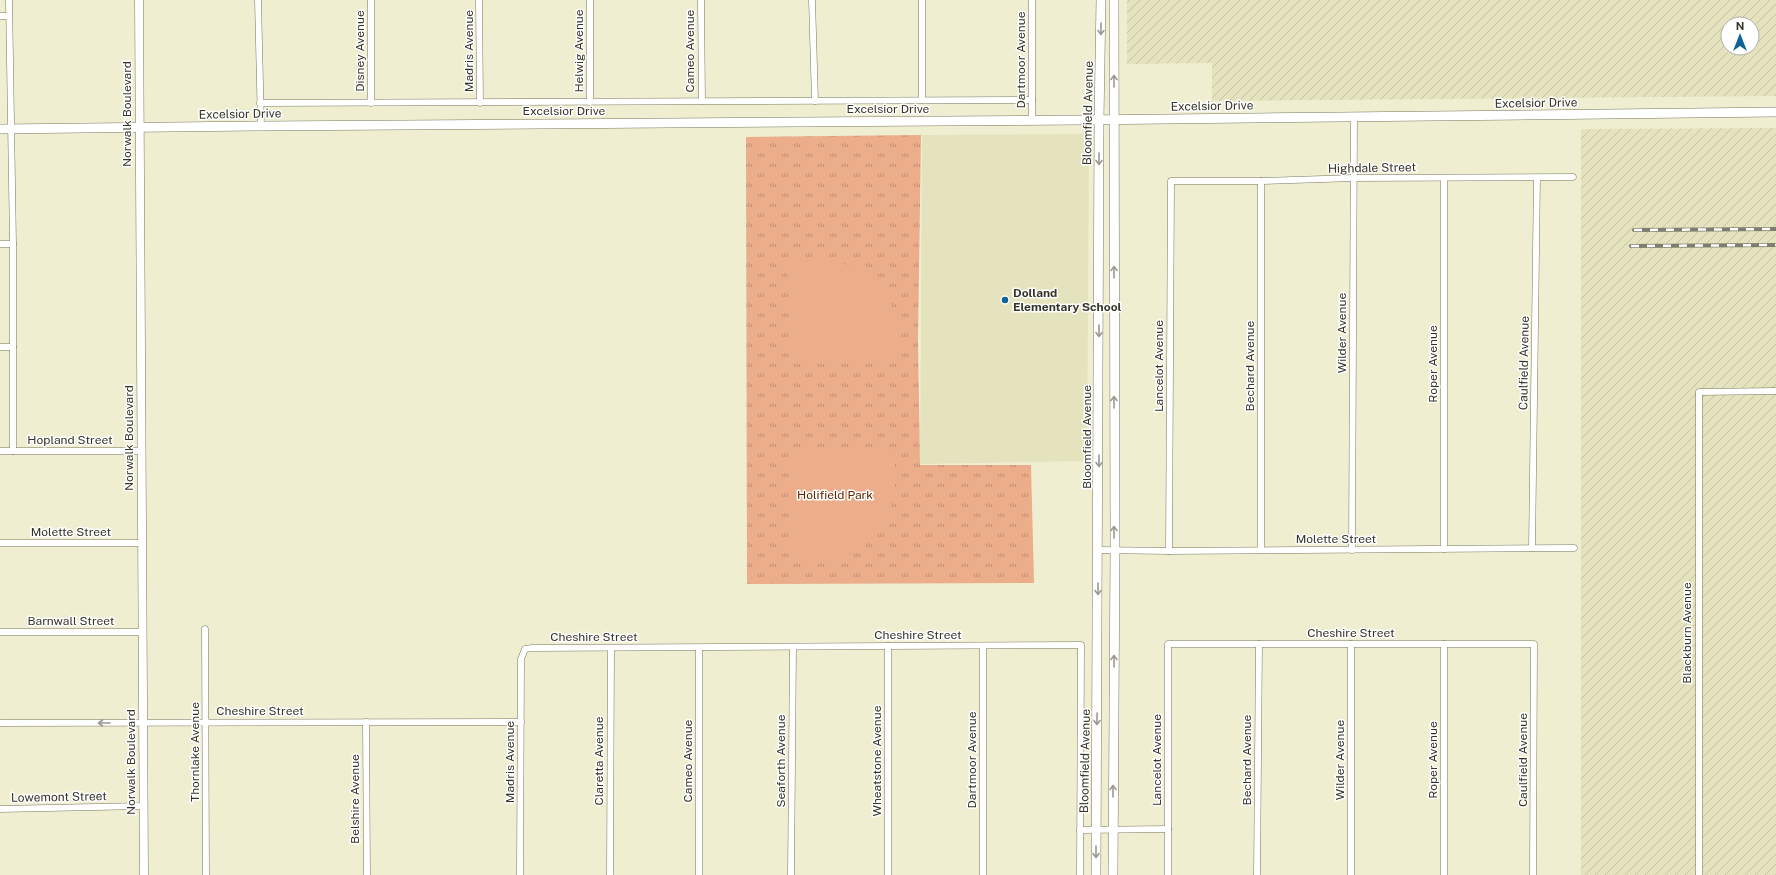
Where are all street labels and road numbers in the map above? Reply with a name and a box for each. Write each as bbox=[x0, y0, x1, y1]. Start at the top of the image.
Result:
street label: Helwig Avenue bbox=[572, 9, 586, 93]
street label: Cameo Avenue bbox=[683, 9, 697, 92]
street label: Disney Avenue bbox=[353, 10, 367, 92]
street label: Madris Avenue bbox=[462, 10, 476, 92]
street label: Dartmoor Avenue bbox=[1014, 11, 1028, 108]
street label: Norwalk Boulevard bbox=[120, 61, 134, 167]
street label: Bloomfield Avenue bbox=[1080, 61, 1096, 165]
street label: Excelsior Drive bbox=[1494, 95, 1578, 111]
street label: Excelsior Drive bbox=[1170, 98, 1254, 114]
street label: Excelsior Drive bbox=[847, 102, 930, 116]
street label: Excelsior Drive bbox=[523, 104, 606, 118]
street label: Excelsior Drive bbox=[198, 106, 282, 122]
street label: Highdale Street bbox=[1328, 160, 1417, 176]
street label: Wilder Avenue bbox=[1335, 292, 1349, 373]
street label: Caulfield Avenue bbox=[1516, 316, 1532, 410]
street label: Lancelot Avenue bbox=[1152, 320, 1166, 412]
street label: Bechard Avenue bbox=[1243, 320, 1257, 411]
street label: Roper Avenue bbox=[1426, 325, 1440, 403]
street label: Norwalk Boulevard bbox=[122, 385, 136, 491]
street label: Bloomfield Avenue bbox=[1080, 385, 1094, 489]
street label: Hopland Street bbox=[27, 433, 113, 447]
street label: Molette Street bbox=[31, 525, 112, 539]
street label: Molette Street bbox=[1296, 532, 1377, 546]
street label: Blackburn Avenue bbox=[1680, 582, 1694, 684]
street label: Barnwall Street bbox=[27, 614, 115, 628]
street label: Cheshire Street bbox=[1307, 626, 1395, 640]
street label: Cheshire Street bbox=[874, 628, 962, 642]
street label: Cheshire Street bbox=[550, 630, 638, 644]
street label: Thornlake Avenue bbox=[188, 702, 202, 802]
street label: Cheshire Street bbox=[216, 704, 304, 718]
street label: Wheatstone Avenue bbox=[870, 705, 884, 817]
street label: Norwalk Boulevard bbox=[124, 709, 138, 815]
street label: Bloomfield Avenue bbox=[1077, 709, 1093, 813]
street label: Dartmoor Avenue bbox=[965, 711, 979, 808]
street label: Caulfield Avenue bbox=[1516, 713, 1530, 807]
street label: Seaforth Avenue bbox=[774, 714, 788, 807]
street label: Lancelot Avenue bbox=[1150, 714, 1164, 806]
street label: Bechard Avenue bbox=[1240, 714, 1254, 805]
street label: Claretta Avenue bbox=[592, 716, 606, 806]
street label: Cameo Avenue bbox=[681, 719, 695, 802]
street label: Wilder Avenue bbox=[1333, 719, 1347, 800]
street label: Madris Avenue bbox=[503, 721, 517, 803]
street label: Roper Avenue bbox=[1426, 721, 1440, 799]
street label: Belshire Avenue bbox=[348, 754, 362, 844]
street label: Lowemont Street bbox=[11, 789, 107, 805]

